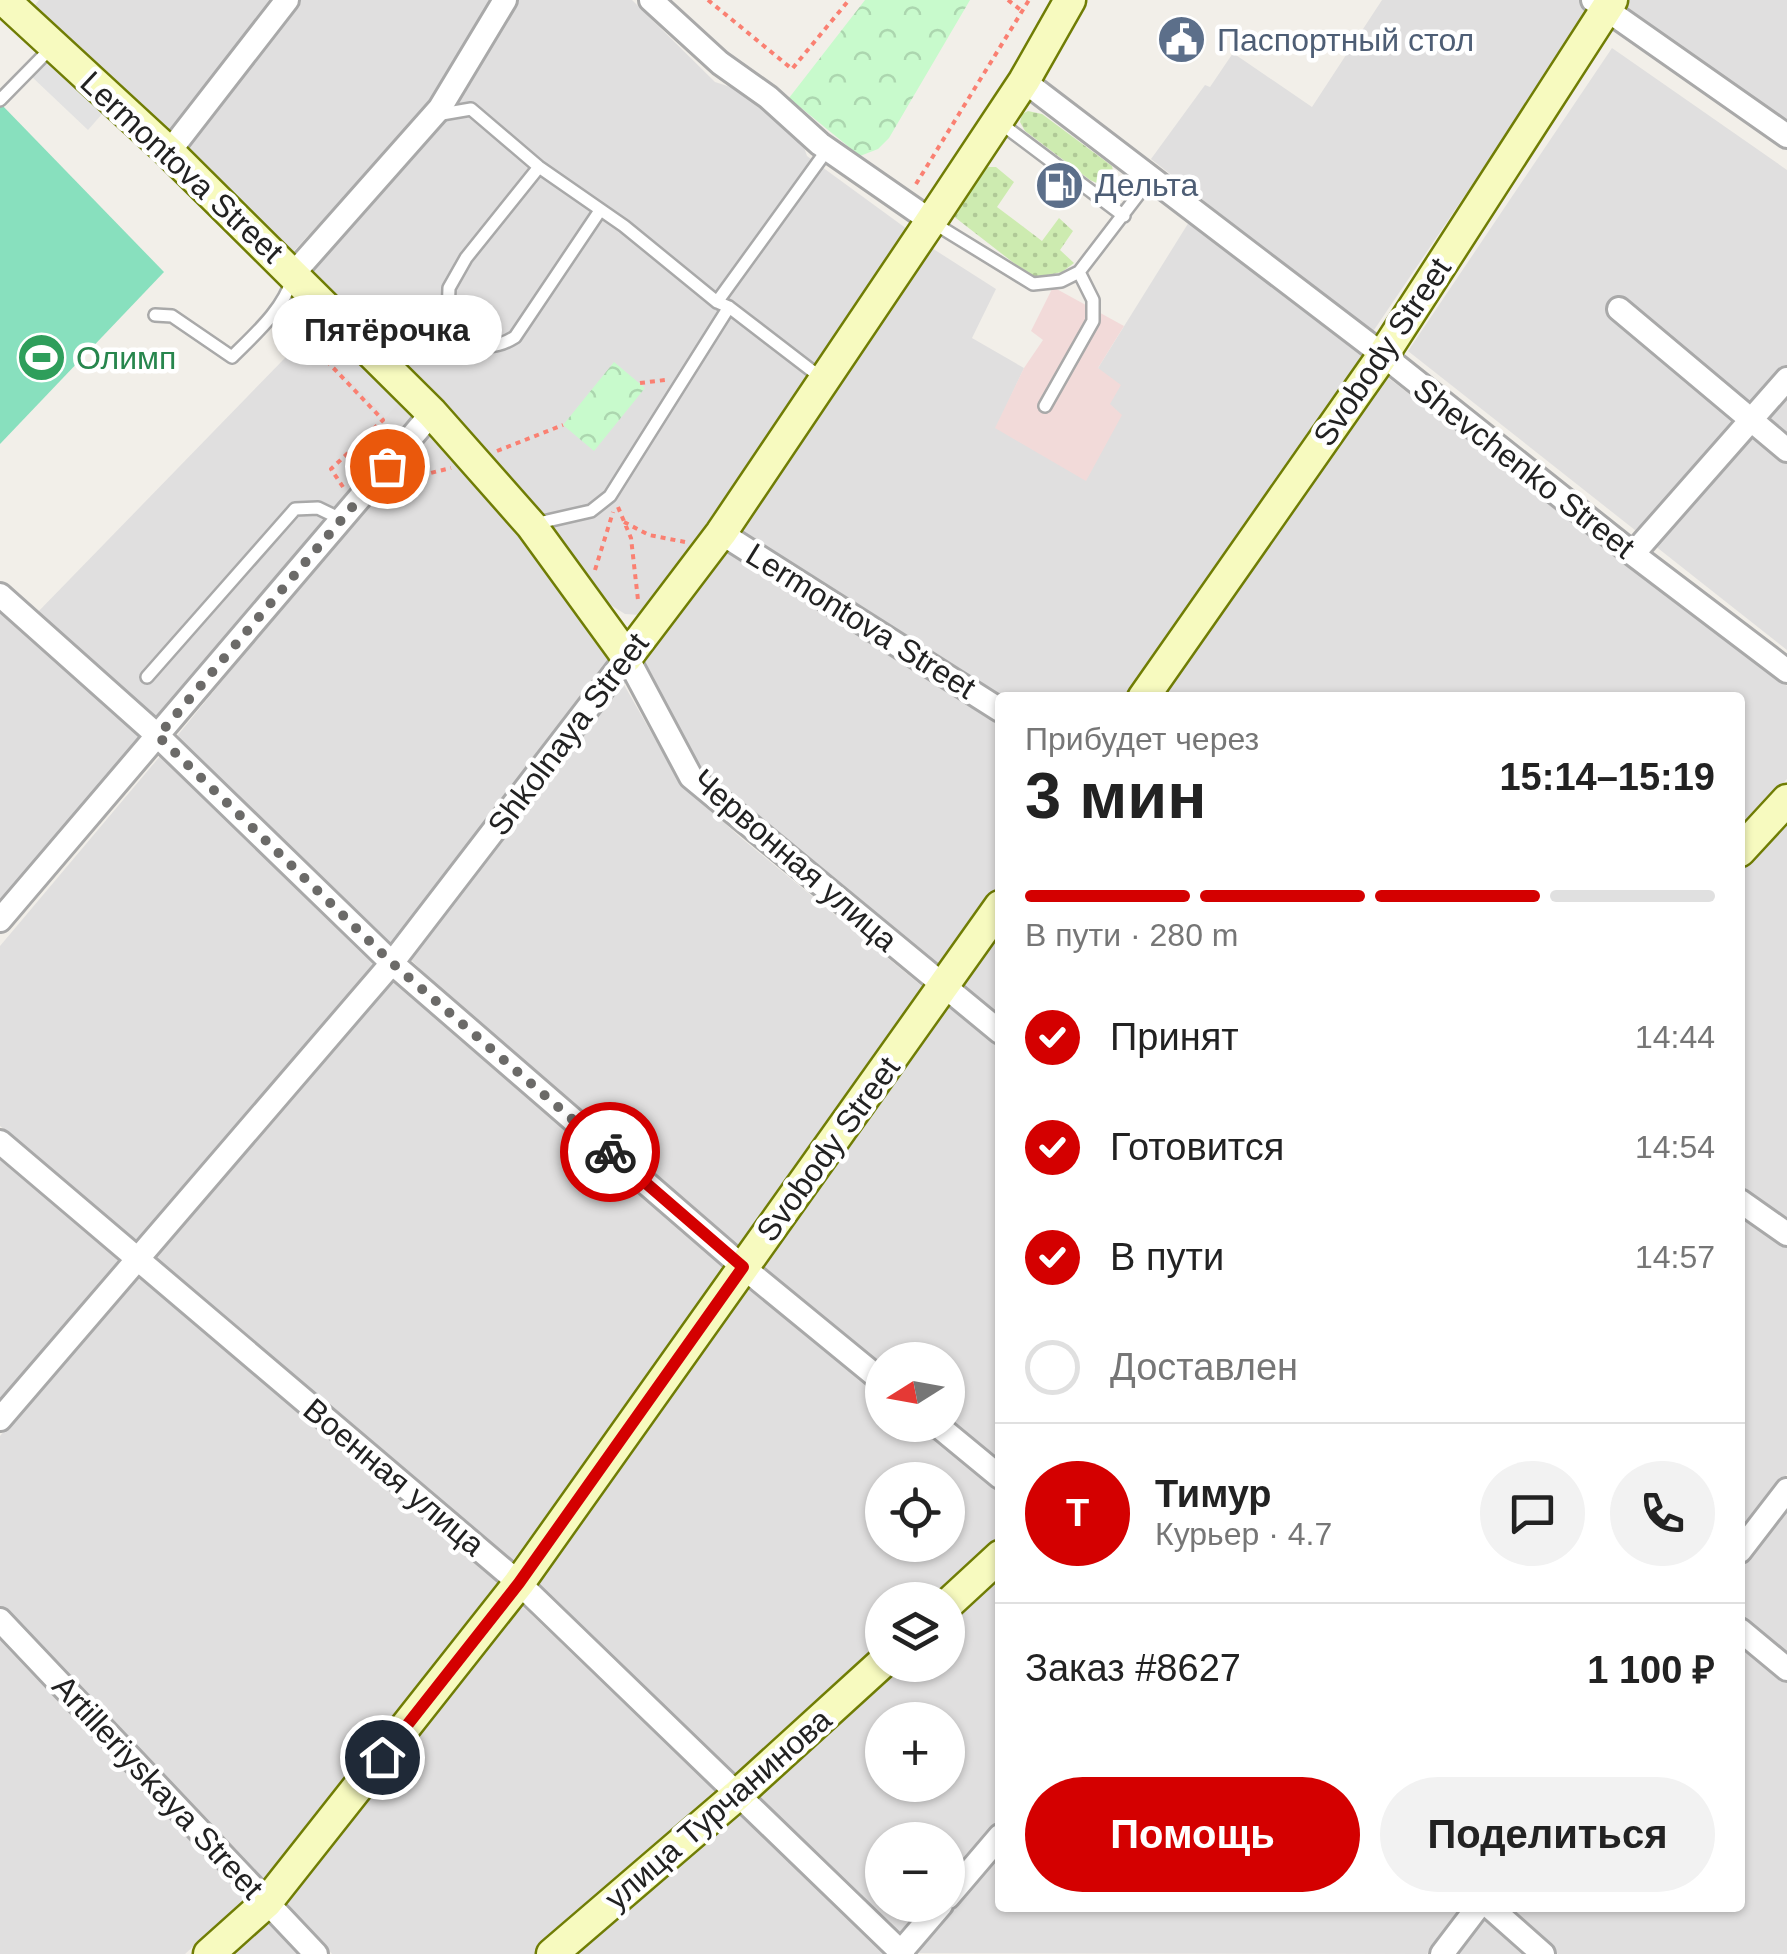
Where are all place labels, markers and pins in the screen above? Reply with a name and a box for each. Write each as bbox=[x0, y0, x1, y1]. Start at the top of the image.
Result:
public building icon: Паспортный стол bbox=[1156, 14, 1208, 66]
place label: Паспортный стол bbox=[1217, 22, 1474, 58]
fuel station icon: Дельта bbox=[1034, 159, 1086, 211]
place label: Дельта bbox=[1095, 167, 1199, 203]
callout: Пятёрочка bbox=[272, 296, 502, 366]
sports icon: Олимп bbox=[15, 332, 67, 384]
place label: Олимп bbox=[76, 340, 176, 376]
pin bbox=[345, 424, 430, 509]
pin bbox=[340, 1715, 425, 1800]

